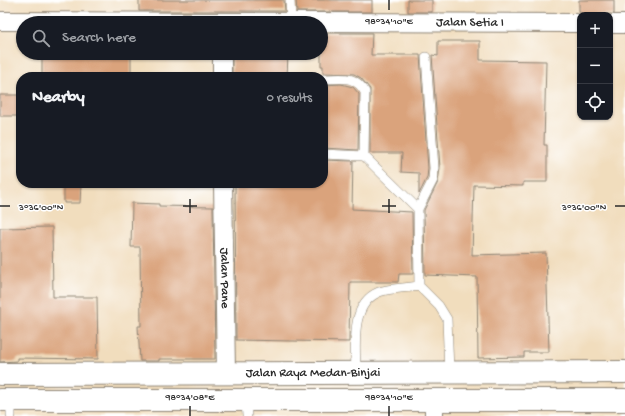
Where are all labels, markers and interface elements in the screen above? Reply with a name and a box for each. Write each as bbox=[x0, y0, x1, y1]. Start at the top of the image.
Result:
map controls bbox=[577, 12, 613, 120]
button: + bbox=[577, 12, 613, 48]
street label: Jalan Setia I bbox=[436, 15, 504, 30]
search box bbox=[16, 16, 328, 60]
text: 98°34'10"E bbox=[364, 16, 414, 28]
icon: search bbox=[30, 27, 52, 49]
text: Search here bbox=[62, 29, 136, 47]
button: − bbox=[577, 48, 613, 84]
button: locate bbox=[577, 84, 613, 120]
text: Nearby bbox=[32, 88, 85, 108]
text: 0 results bbox=[266, 91, 312, 106]
text: 3°36'00"N bbox=[18, 202, 64, 214]
text: 3°36'00"N bbox=[561, 202, 607, 214]
street label: Jalan Pane bbox=[217, 247, 232, 309]
street label: Jalan Raya Medan-Binjai bbox=[246, 365, 381, 381]
text: 98°34'08"E bbox=[165, 392, 215, 404]
text: 98°34'10"E bbox=[364, 392, 414, 404]

